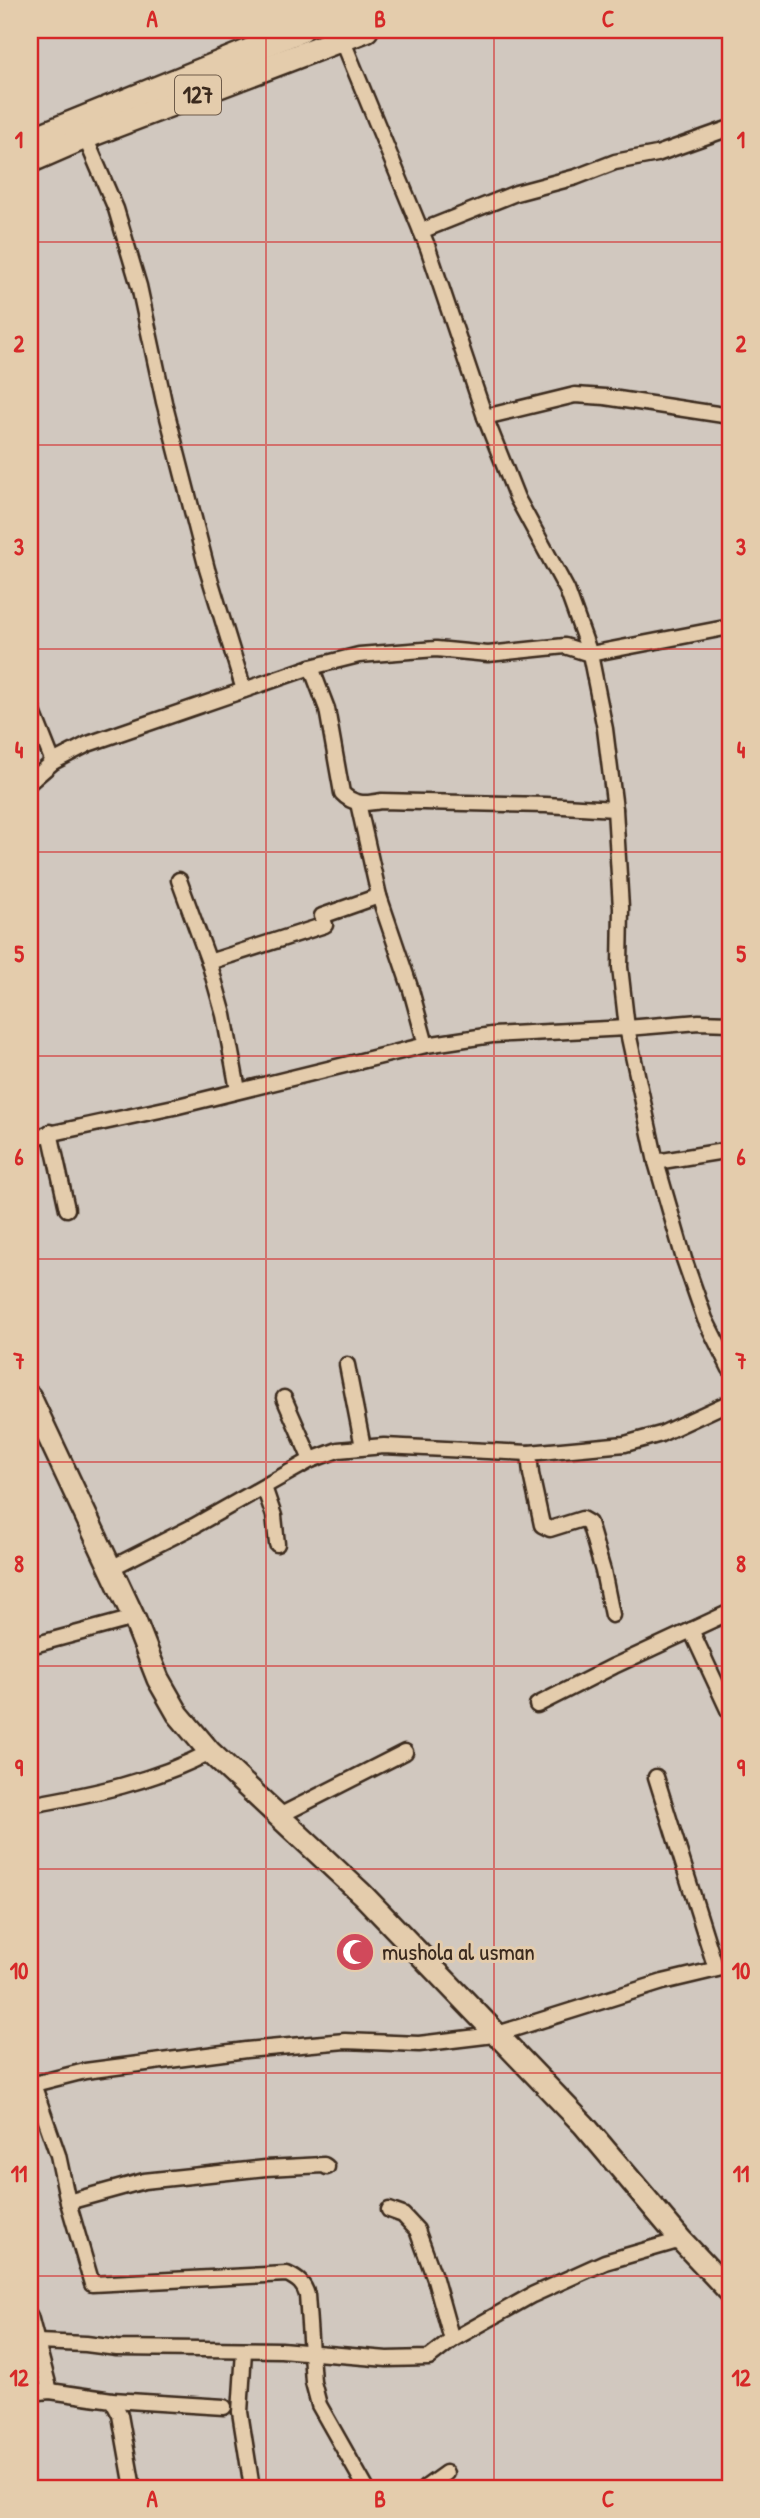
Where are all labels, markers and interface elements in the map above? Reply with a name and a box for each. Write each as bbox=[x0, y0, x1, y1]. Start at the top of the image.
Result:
text: A bbox=[146, 3, 158, 34]
text: B bbox=[374, 3, 386, 34]
text: C bbox=[602, 3, 614, 34]
road number: 127 bbox=[175, 76, 221, 114]
text: 1 bbox=[15, 124, 23, 155]
text: 1 bbox=[737, 124, 745, 155]
text: 2 bbox=[14, 328, 25, 359]
text: 2 bbox=[736, 328, 747, 359]
text: 3 bbox=[14, 531, 24, 562]
text: 3 bbox=[736, 531, 746, 562]
text: 4 bbox=[15, 734, 24, 765]
text: 4 bbox=[737, 734, 746, 765]
text: 5 bbox=[14, 938, 24, 969]
text: 5 bbox=[736, 938, 746, 969]
text: 6 bbox=[14, 1141, 24, 1172]
text: 6 bbox=[736, 1141, 746, 1172]
text: 7 bbox=[12, 1345, 25, 1376]
text: 7 bbox=[734, 1345, 747, 1376]
text: 8 bbox=[14, 1548, 24, 1579]
text: 8 bbox=[736, 1548, 746, 1579]
text: 9 bbox=[15, 1752, 24, 1783]
text: 9 bbox=[737, 1752, 746, 1783]
mosque icon: mushola al usman bbox=[334, 1931, 376, 1973]
place label: mushola al usman bbox=[382, 1935, 535, 1967]
text: 10 bbox=[10, 1955, 28, 1986]
text: 10 bbox=[732, 1955, 750, 1986]
text: 11 bbox=[11, 2158, 27, 2189]
text: 11 bbox=[733, 2158, 749, 2189]
text: 12 bbox=[9, 2362, 29, 2393]
text: 12 bbox=[731, 2362, 751, 2393]
text: A bbox=[146, 2483, 158, 2514]
text: B bbox=[374, 2483, 386, 2514]
text: C bbox=[602, 2483, 614, 2514]

